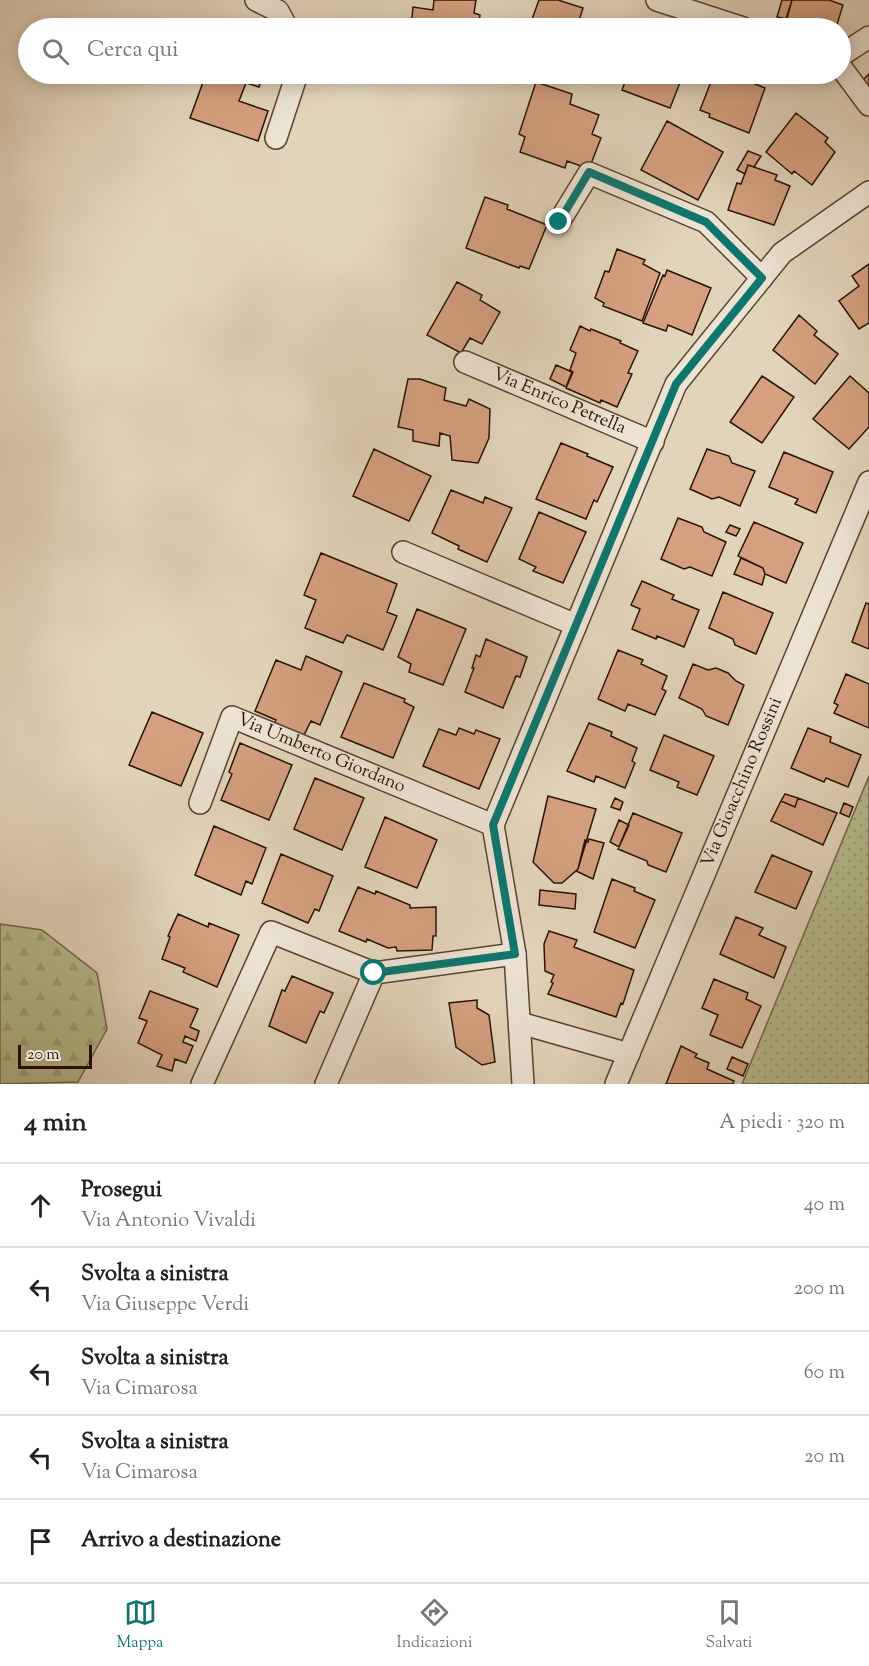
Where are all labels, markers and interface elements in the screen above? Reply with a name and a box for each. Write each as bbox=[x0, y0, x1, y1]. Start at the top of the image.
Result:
search box bbox=[18, 18, 851, 84]
icon: search bbox=[39, 35, 72, 68]
text: Cerca qui bbox=[87, 35, 178, 67]
route end bbox=[545, 208, 571, 234]
street label: Via Enrico Petrella bbox=[488, 362, 630, 442]
street label: Via Gioacchino Rossini bbox=[695, 694, 790, 871]
street label: Via Umberto Giordano bbox=[233, 707, 409, 800]
route start bbox=[360, 959, 386, 985]
scale bar bbox=[18, 1042, 92, 1070]
text: 20 m bbox=[27, 1044, 60, 1067]
text: 4 min bbox=[24, 1105, 87, 1142]
text: A piedi · 320 m bbox=[719, 1109, 845, 1138]
text: Prosegui bbox=[81, 1175, 162, 1207]
icon: ahead bbox=[24, 1189, 57, 1222]
text: 40 m bbox=[804, 1191, 845, 1220]
text: Via Antonio Vivaldi bbox=[81, 1207, 256, 1236]
text: Svolta a sinistra bbox=[81, 1259, 229, 1291]
icon: left bbox=[24, 1273, 57, 1306]
text: 200 m bbox=[794, 1275, 845, 1304]
text: Via Giuseppe Verdi bbox=[81, 1291, 249, 1320]
text: Svolta a sinistra bbox=[81, 1343, 229, 1375]
icon: left bbox=[24, 1357, 57, 1390]
text: 60 m bbox=[804, 1359, 845, 1388]
text: Via Cimarosa bbox=[81, 1375, 198, 1404]
text: Svolta a sinistra bbox=[81, 1427, 229, 1459]
icon: left bbox=[24, 1441, 57, 1474]
text: 20 m bbox=[804, 1443, 845, 1472]
text: Via Cimarosa bbox=[81, 1459, 198, 1488]
icon: arrive bbox=[24, 1525, 57, 1558]
text: Arrivo a destinazione bbox=[81, 1525, 281, 1557]
tab: Mappa bbox=[117, 1596, 163, 1655]
tab: Indicazioni bbox=[397, 1596, 472, 1655]
tab: Salvati bbox=[706, 1596, 752, 1655]

